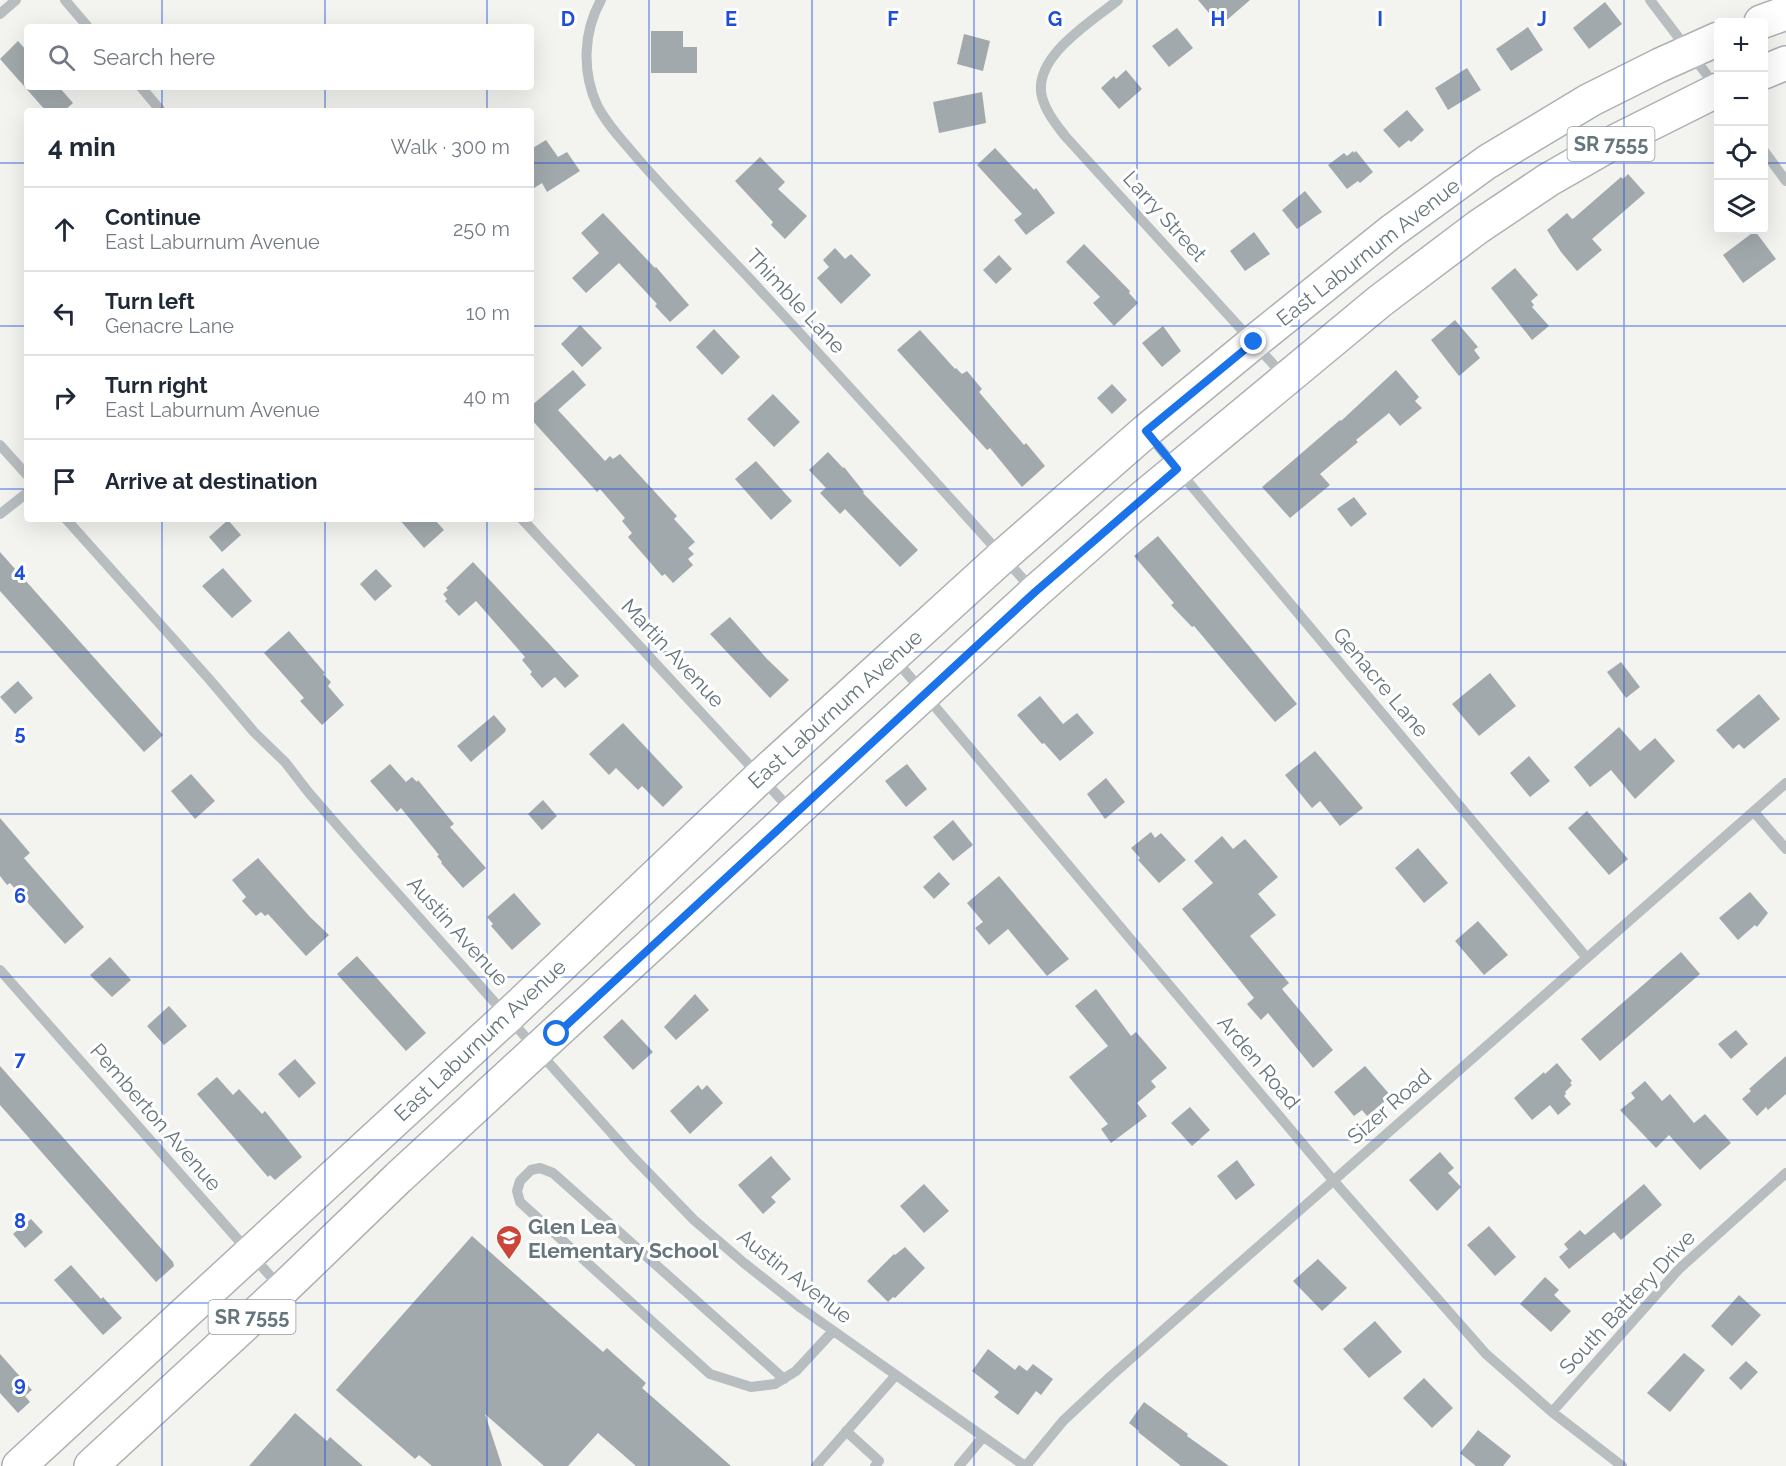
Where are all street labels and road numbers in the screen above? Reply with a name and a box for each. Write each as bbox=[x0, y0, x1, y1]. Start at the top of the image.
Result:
road number: SR 7555 bbox=[1568, 127, 1654, 161]
street label: Larry Street bbox=[1118, 166, 1212, 266]
street label: East Laburnum Avenue bbox=[1271, 173, 1465, 331]
street label: Thimble Lane bbox=[741, 244, 851, 358]
street label: Martin Avenue bbox=[616, 594, 730, 712]
street label: Genacre Lane bbox=[1328, 622, 1434, 742]
street label: East Laburnum Avenue bbox=[743, 624, 927, 794]
street label: Austin Avenue bbox=[402, 871, 514, 991]
street label: East Laburnum Avenue bbox=[389, 954, 571, 1126]
street label: Arden Road bbox=[1213, 1010, 1305, 1114]
street label: Pemberton Avenue bbox=[85, 1038, 227, 1196]
street label: Sizer Road bbox=[1342, 1063, 1436, 1149]
street label: Austin Avenue bbox=[733, 1223, 857, 1329]
street label: South Battery Drive bbox=[1554, 1225, 1700, 1379]
road number: SR 7555 bbox=[208, 1300, 296, 1334]

